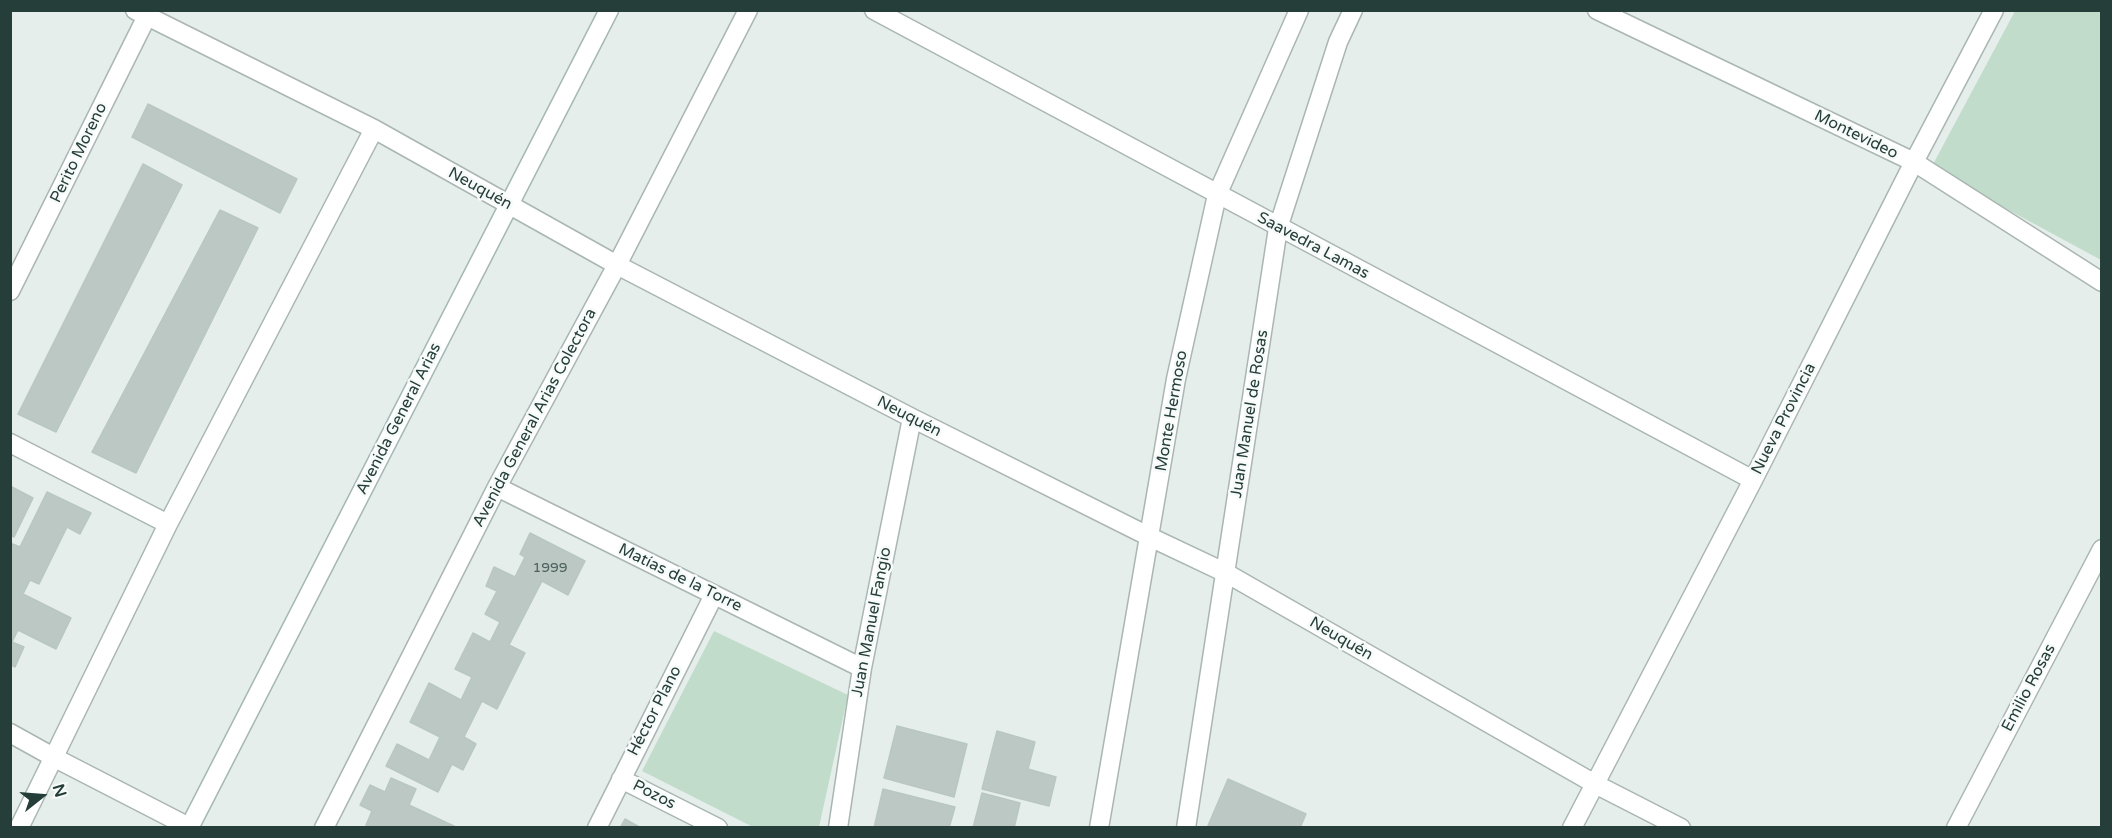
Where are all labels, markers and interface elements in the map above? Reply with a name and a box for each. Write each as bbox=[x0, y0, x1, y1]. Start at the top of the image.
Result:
street label: Perito Moreno bbox=[46, 100, 112, 206]
street label: Montevideo bbox=[1811, 106, 1901, 164]
street label: Neuquén bbox=[445, 164, 515, 214]
street label: Saavedra Lamas bbox=[1254, 208, 1372, 284]
street label: Avenida General Arias Colectora bbox=[469, 305, 601, 531]
street label: Juan Manuel de Rosas bbox=[1227, 329, 1273, 499]
street label: Avenida General Arias bbox=[352, 340, 446, 498]
street label: Monte Hermoso bbox=[1152, 349, 1192, 473]
street label: Nueva Provincia bbox=[1748, 360, 1820, 478]
street label: Neuquén bbox=[873, 393, 945, 441]
street label: Matías de la Torre bbox=[615, 540, 745, 616]
street label: Juan Manuel Fangio bbox=[848, 545, 896, 699]
house number: 1999 bbox=[532, 560, 568, 576]
street label: Neuquén bbox=[1306, 613, 1376, 665]
street label: Emilio Rosas bbox=[1998, 641, 2060, 735]
street label: Héctor Plano bbox=[624, 663, 686, 759]
north arrow bbox=[12, 766, 72, 826]
street label: Pozos bbox=[629, 776, 679, 814]
text: N bbox=[48, 782, 71, 800]

